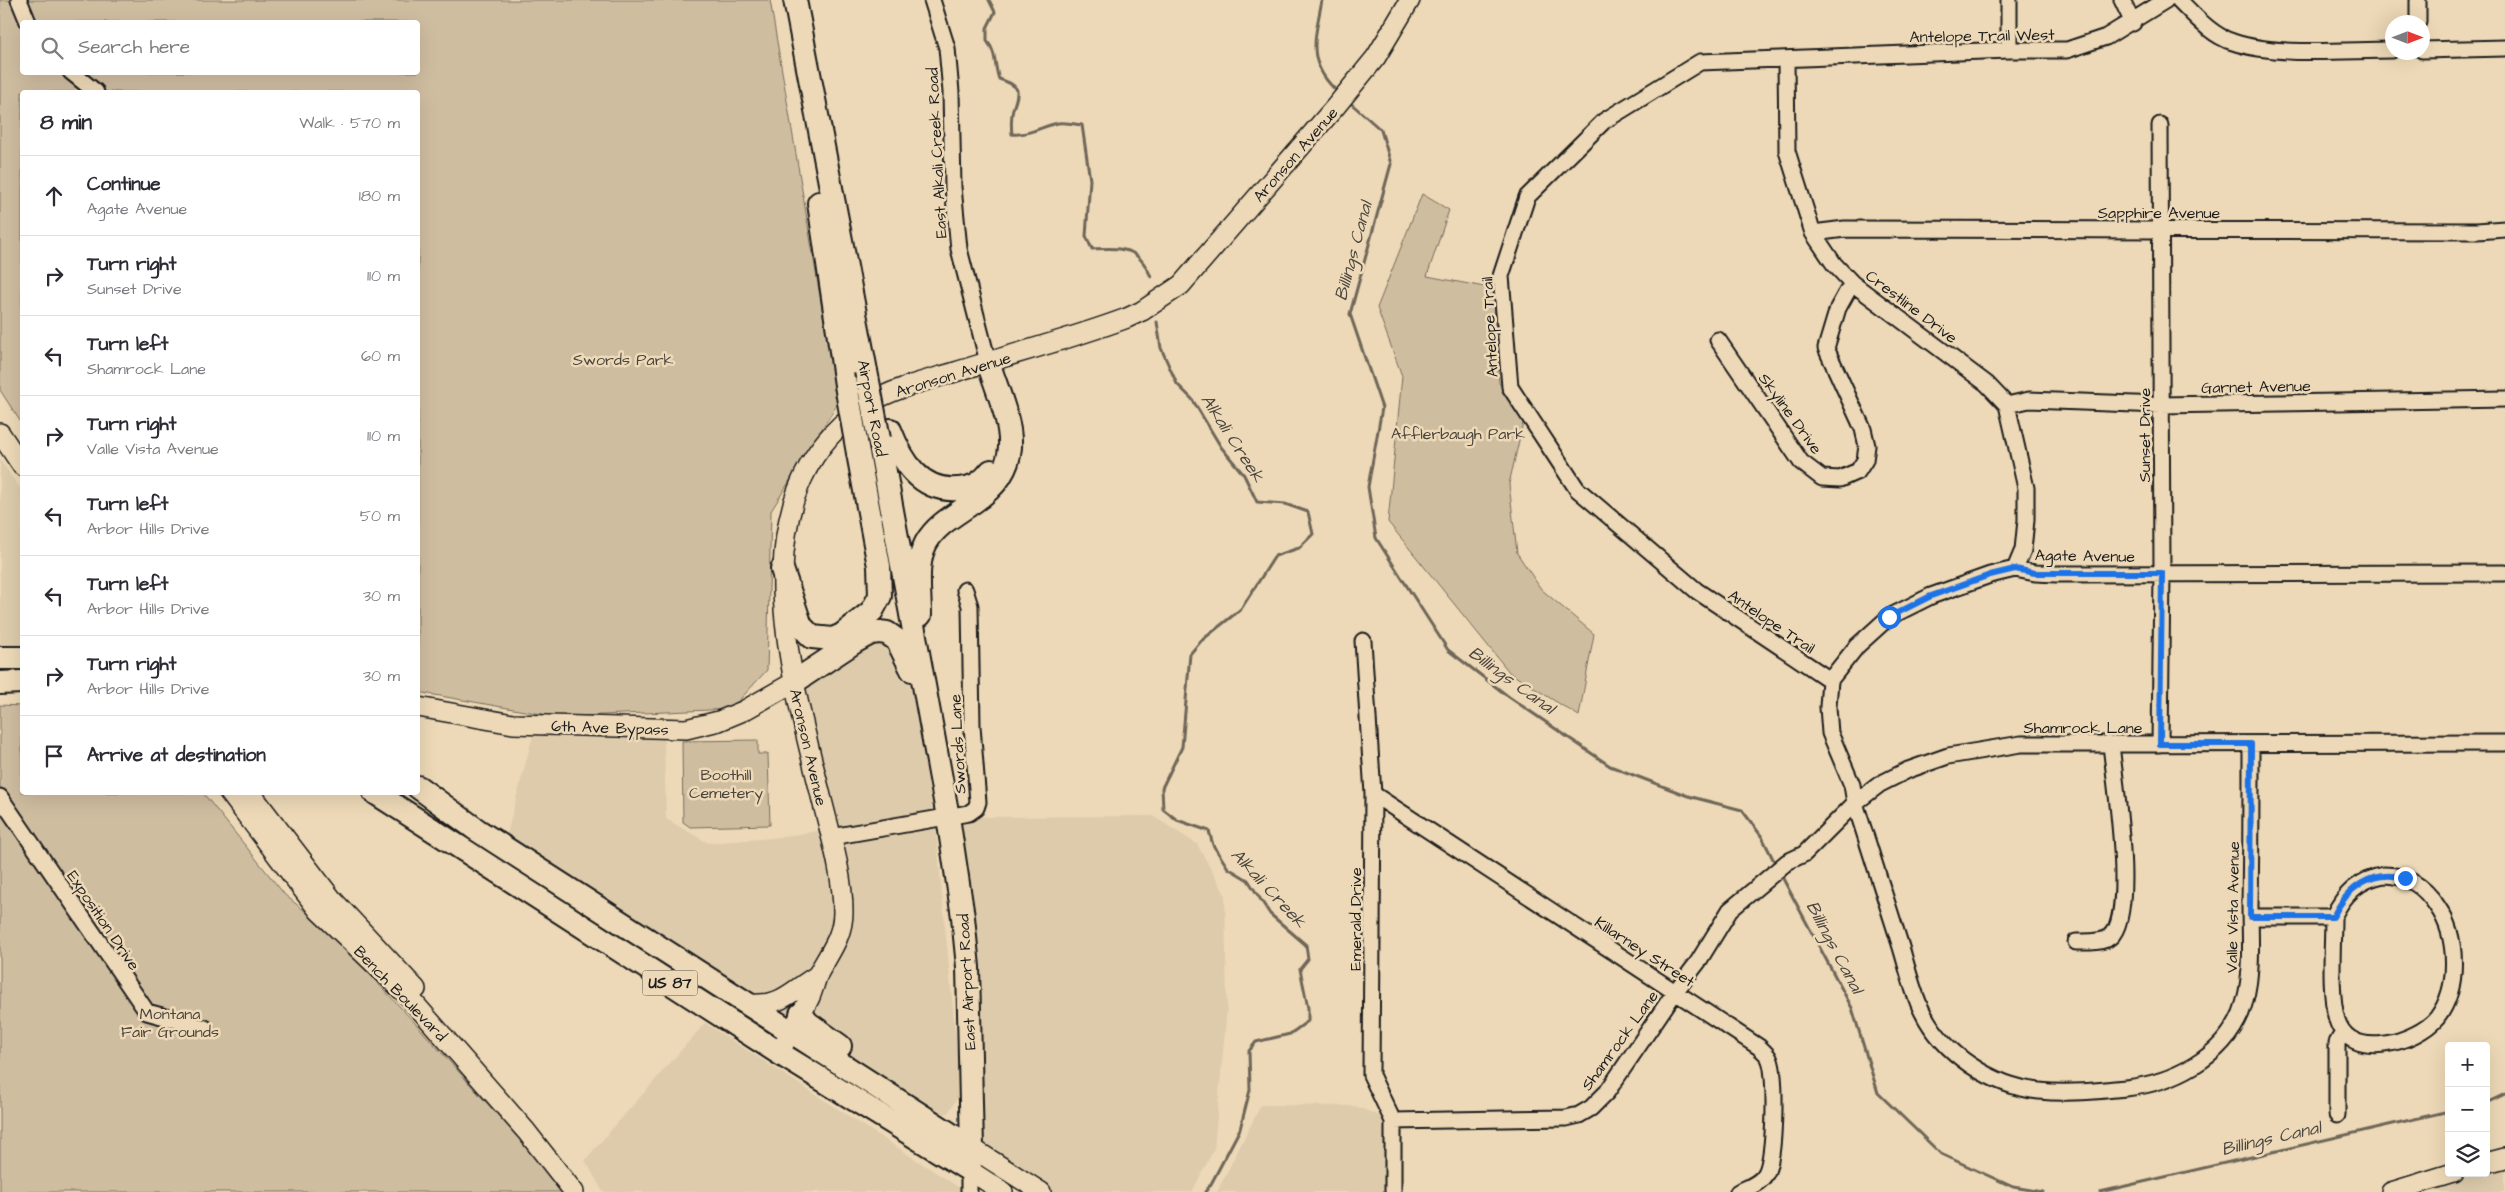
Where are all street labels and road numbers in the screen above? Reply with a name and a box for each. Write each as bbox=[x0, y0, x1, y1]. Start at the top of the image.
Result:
street label: Antelope Trail West bbox=[1909, 24, 2055, 48]
street label: East Alkali Creek Road bbox=[922, 67, 952, 239]
street label: Aronson Avenue bbox=[1248, 102, 1343, 207]
street label: Sapphire Avenue bbox=[2098, 202, 2221, 224]
street label: Crestline Drive bbox=[1861, 265, 1962, 349]
street label: Antelope Trail bbox=[1476, 276, 1504, 378]
street label: Aronson Avenue bbox=[893, 347, 1014, 403]
street label: Airport Road bbox=[852, 358, 892, 458]
street label: Skyline Drive bbox=[1752, 369, 1827, 460]
street label: Garnet Avenue bbox=[2201, 375, 2311, 399]
street label: Sunset Drive bbox=[2134, 387, 2156, 482]
street label: Agate Avenue bbox=[2035, 544, 2136, 569]
street label: Antelope Trail bbox=[1724, 585, 1819, 659]
street label: Aronson Avenue bbox=[784, 687, 832, 808]
street label: Swords Lane bbox=[944, 693, 972, 794]
street label: 6th Ave Bypass bbox=[551, 715, 669, 742]
street label: Shamrock Lane bbox=[2024, 717, 2143, 739]
street label: Valle Vista Avenue bbox=[2221, 841, 2245, 973]
street label: Exposition Drive bbox=[62, 866, 145, 975]
street label: Emerald Drive bbox=[1345, 867, 1367, 971]
street label: Killarney Street bbox=[1590, 911, 1699, 994]
street label: East Airport Road bbox=[952, 913, 982, 1051]
street label: Bench Boulevard bbox=[349, 941, 452, 1047]
road number: US 87 bbox=[642, 970, 698, 996]
street label: Shamrock Lane bbox=[1576, 986, 1664, 1095]

